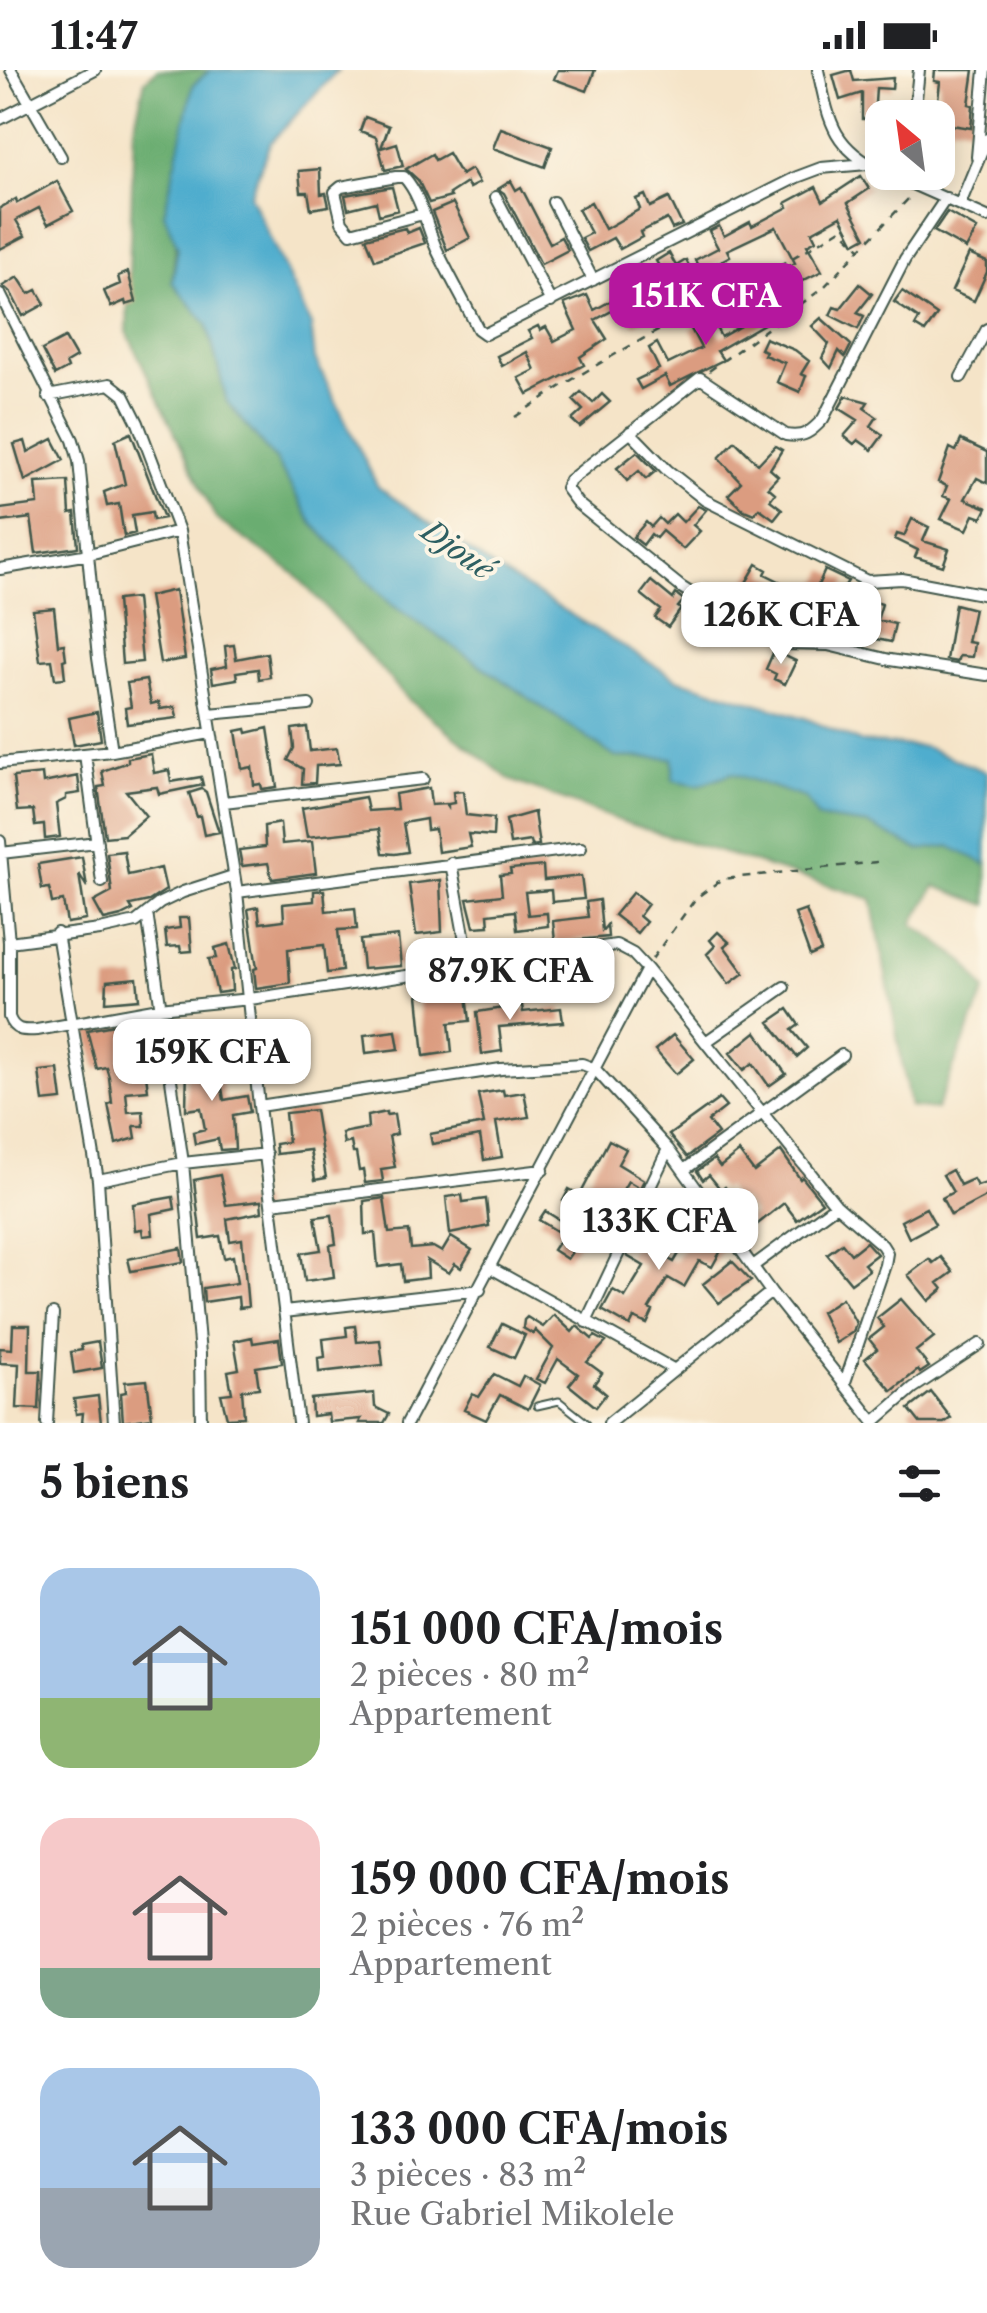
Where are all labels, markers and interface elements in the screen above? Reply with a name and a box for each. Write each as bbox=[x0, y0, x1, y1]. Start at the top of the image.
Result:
text: 11:47 bbox=[50, 12, 138, 59]
north arrow bbox=[865, 100, 955, 190]
map controls bbox=[865, 100, 955, 190]
pin: 151K CFA bbox=[603, 263, 809, 348]
text: 151K CFA bbox=[631, 276, 781, 315]
water label: Djoué bbox=[413, 511, 503, 589]
pin: 126K CFA bbox=[678, 582, 884, 667]
text: 126K CFA bbox=[703, 595, 859, 634]
pin: 87.9K CFA bbox=[396, 938, 624, 1023]
text: 87.9K CFA bbox=[428, 951, 592, 990]
pin: 159K CFA bbox=[109, 1019, 315, 1104]
text: 159K CFA bbox=[135, 1032, 289, 1071]
pin: 133K CFA bbox=[556, 1188, 762, 1273]
text: 133K CFA bbox=[582, 1201, 736, 1240]
icon: filters bbox=[892, 1456, 947, 1511]
text: 5 biens bbox=[40, 1457, 189, 1509]
text: 151 000 CFA/mois bbox=[350, 1603, 723, 1655]
icon: home bbox=[120, 1608, 240, 1728]
text: 2 pièces · 80 m² bbox=[350, 1655, 590, 1694]
text: Appartement bbox=[350, 1694, 552, 1733]
text: 159 000 CFA/mois bbox=[350, 1853, 729, 1905]
icon: home bbox=[120, 1858, 240, 1978]
text: 2 pièces · 76 m² bbox=[350, 1905, 584, 1944]
text: Appartement bbox=[350, 1944, 552, 1983]
text: 133 000 CFA/mois bbox=[350, 2103, 729, 2155]
icon: home bbox=[120, 2108, 240, 2228]
text: 3 pièces · 83 m² bbox=[350, 2155, 586, 2194]
text: Rue Gabriel Mikolele bbox=[350, 2194, 674, 2233]

